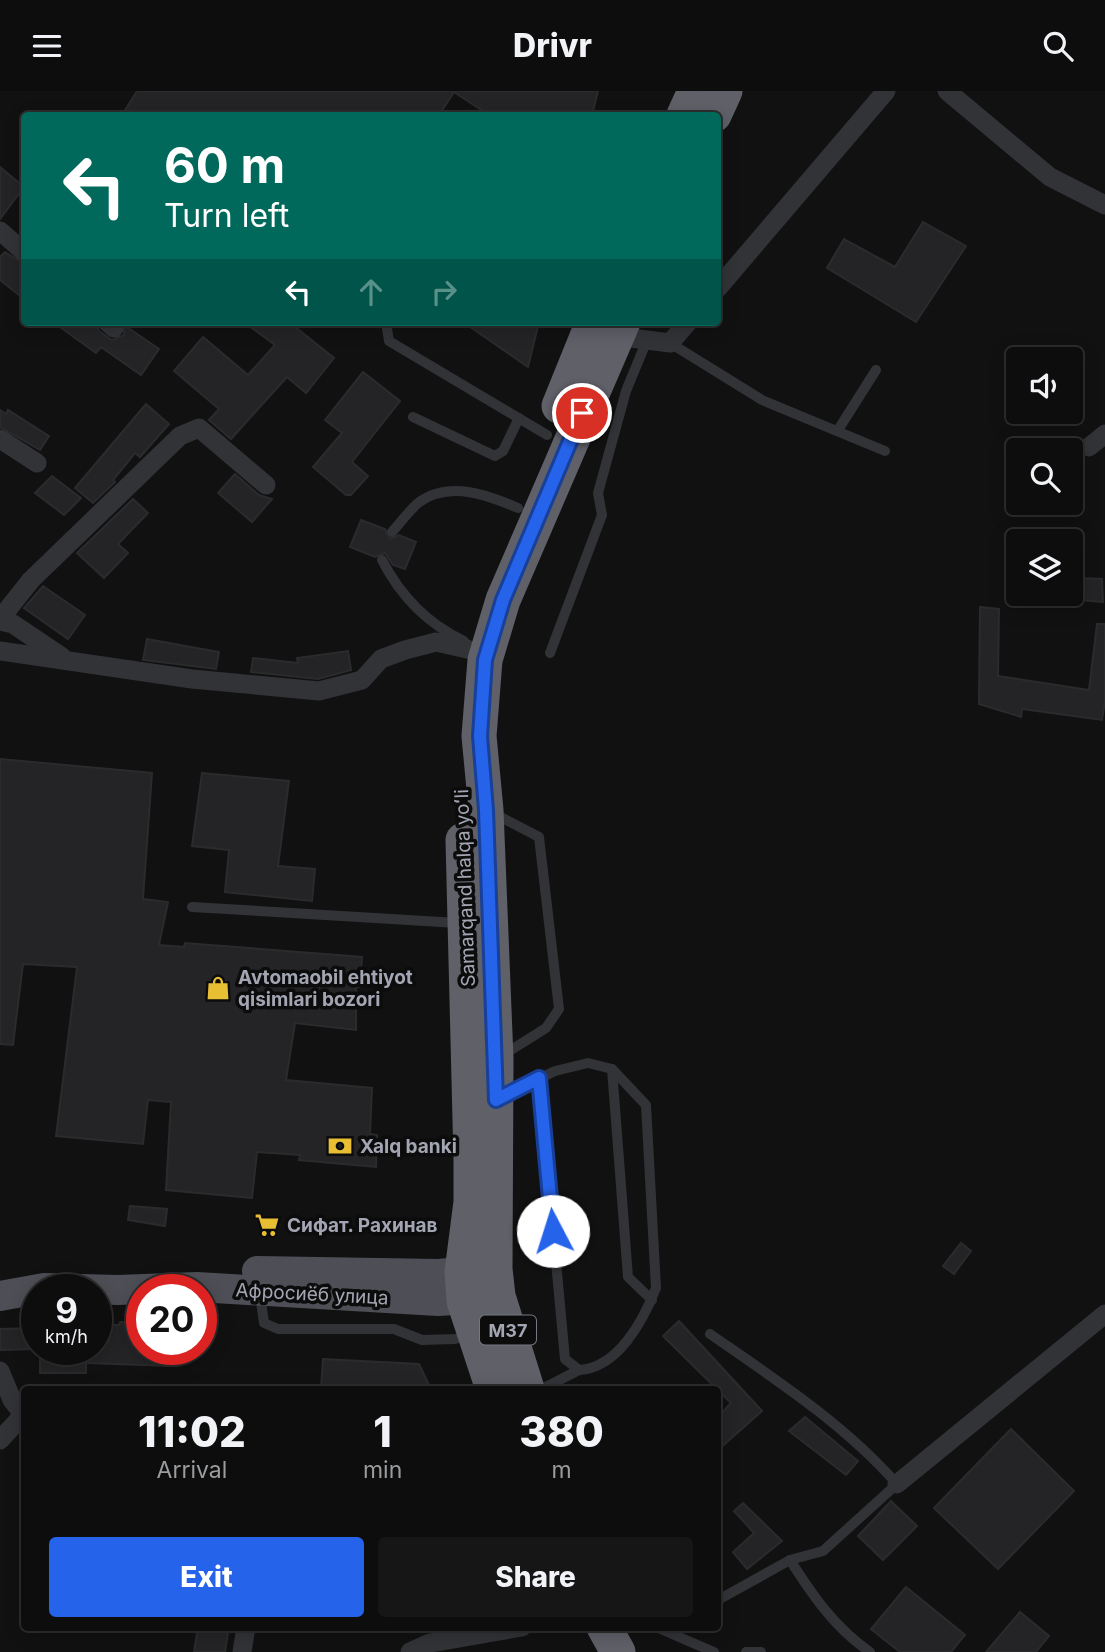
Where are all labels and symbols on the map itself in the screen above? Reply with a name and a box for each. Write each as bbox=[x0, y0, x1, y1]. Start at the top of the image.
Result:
pin bbox=[552, 383, 612, 443]
street label: Samarqand halqa yoʻli bbox=[450, 789, 480, 987]
place label: Avtomaobil ehtiyot qisimlari bozori bbox=[238, 966, 413, 1011]
shop icon: Avtomaobil ehtiyot qisimlari bozori bbox=[204, 974, 232, 1002]
bank icon: Xalq banki bbox=[326, 1132, 354, 1160]
place label: Xalq banki bbox=[360, 1135, 457, 1158]
position arrow bbox=[516, 1194, 590, 1268]
supermarket icon: Сифат. Рахинав bbox=[253, 1211, 281, 1239]
place label: Сифат. Рахинав bbox=[287, 1214, 438, 1237]
speed limit sign: 20 bbox=[126, 1274, 217, 1365]
street label: Афросиёб улица bbox=[235, 1279, 389, 1309]
road number: M37 bbox=[480, 1315, 536, 1345]

